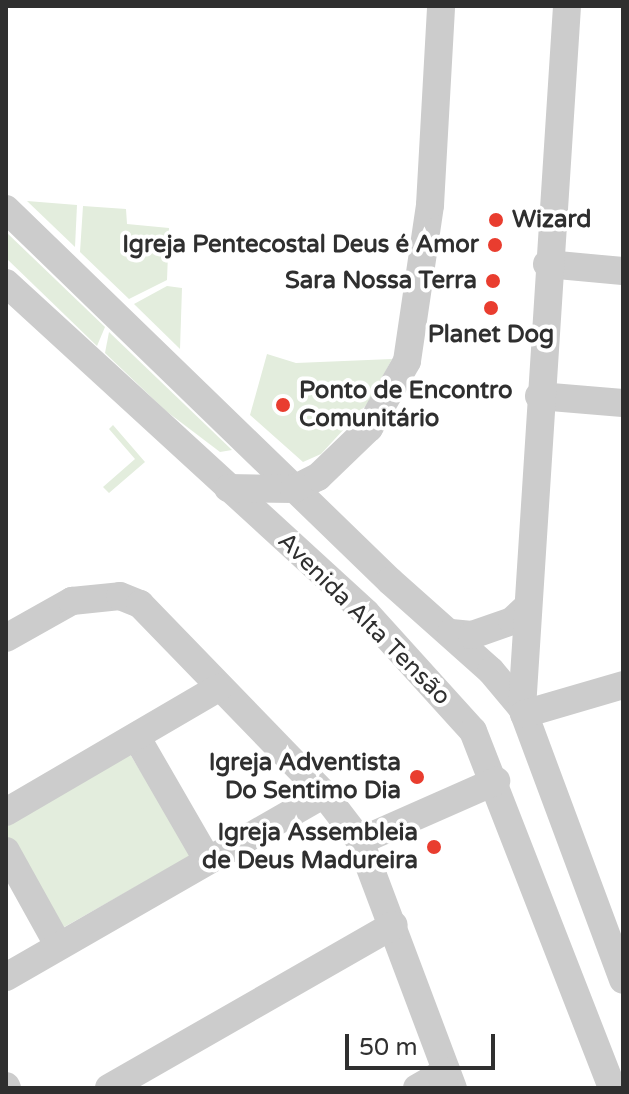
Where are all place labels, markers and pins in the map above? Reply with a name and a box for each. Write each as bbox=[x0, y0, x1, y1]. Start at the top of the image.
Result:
place label: Wizard bbox=[512, 206, 591, 234]
marker: Wizard bbox=[487, 211, 505, 229]
place label: Igreja Pentecostal Deus é Amor bbox=[122, 231, 479, 259]
marker: Igreja Pentecostal Deus é Amor bbox=[486, 236, 504, 254]
place label: Sara Nossa Terra bbox=[285, 267, 477, 295]
marker: Sara Nossa Terra bbox=[484, 272, 502, 290]
marker: Planet Dog bbox=[482, 299, 500, 317]
place label: Planet Dog bbox=[428, 321, 554, 349]
place label: Ponto de Encontro Comunitário bbox=[299, 377, 512, 433]
marker: Ponto de Encontro Comunitário bbox=[274, 396, 292, 414]
place label: Igreja Adventista Do Sentimo Dia bbox=[209, 749, 401, 805]
marker: Igreja Adventista Do Sentimo Dia bbox=[408, 768, 426, 786]
place label: Igreja Assembleia de Deus Madureira bbox=[202, 819, 418, 875]
marker: Igreja Assembleia de Deus Madureira bbox=[425, 838, 443, 856]

